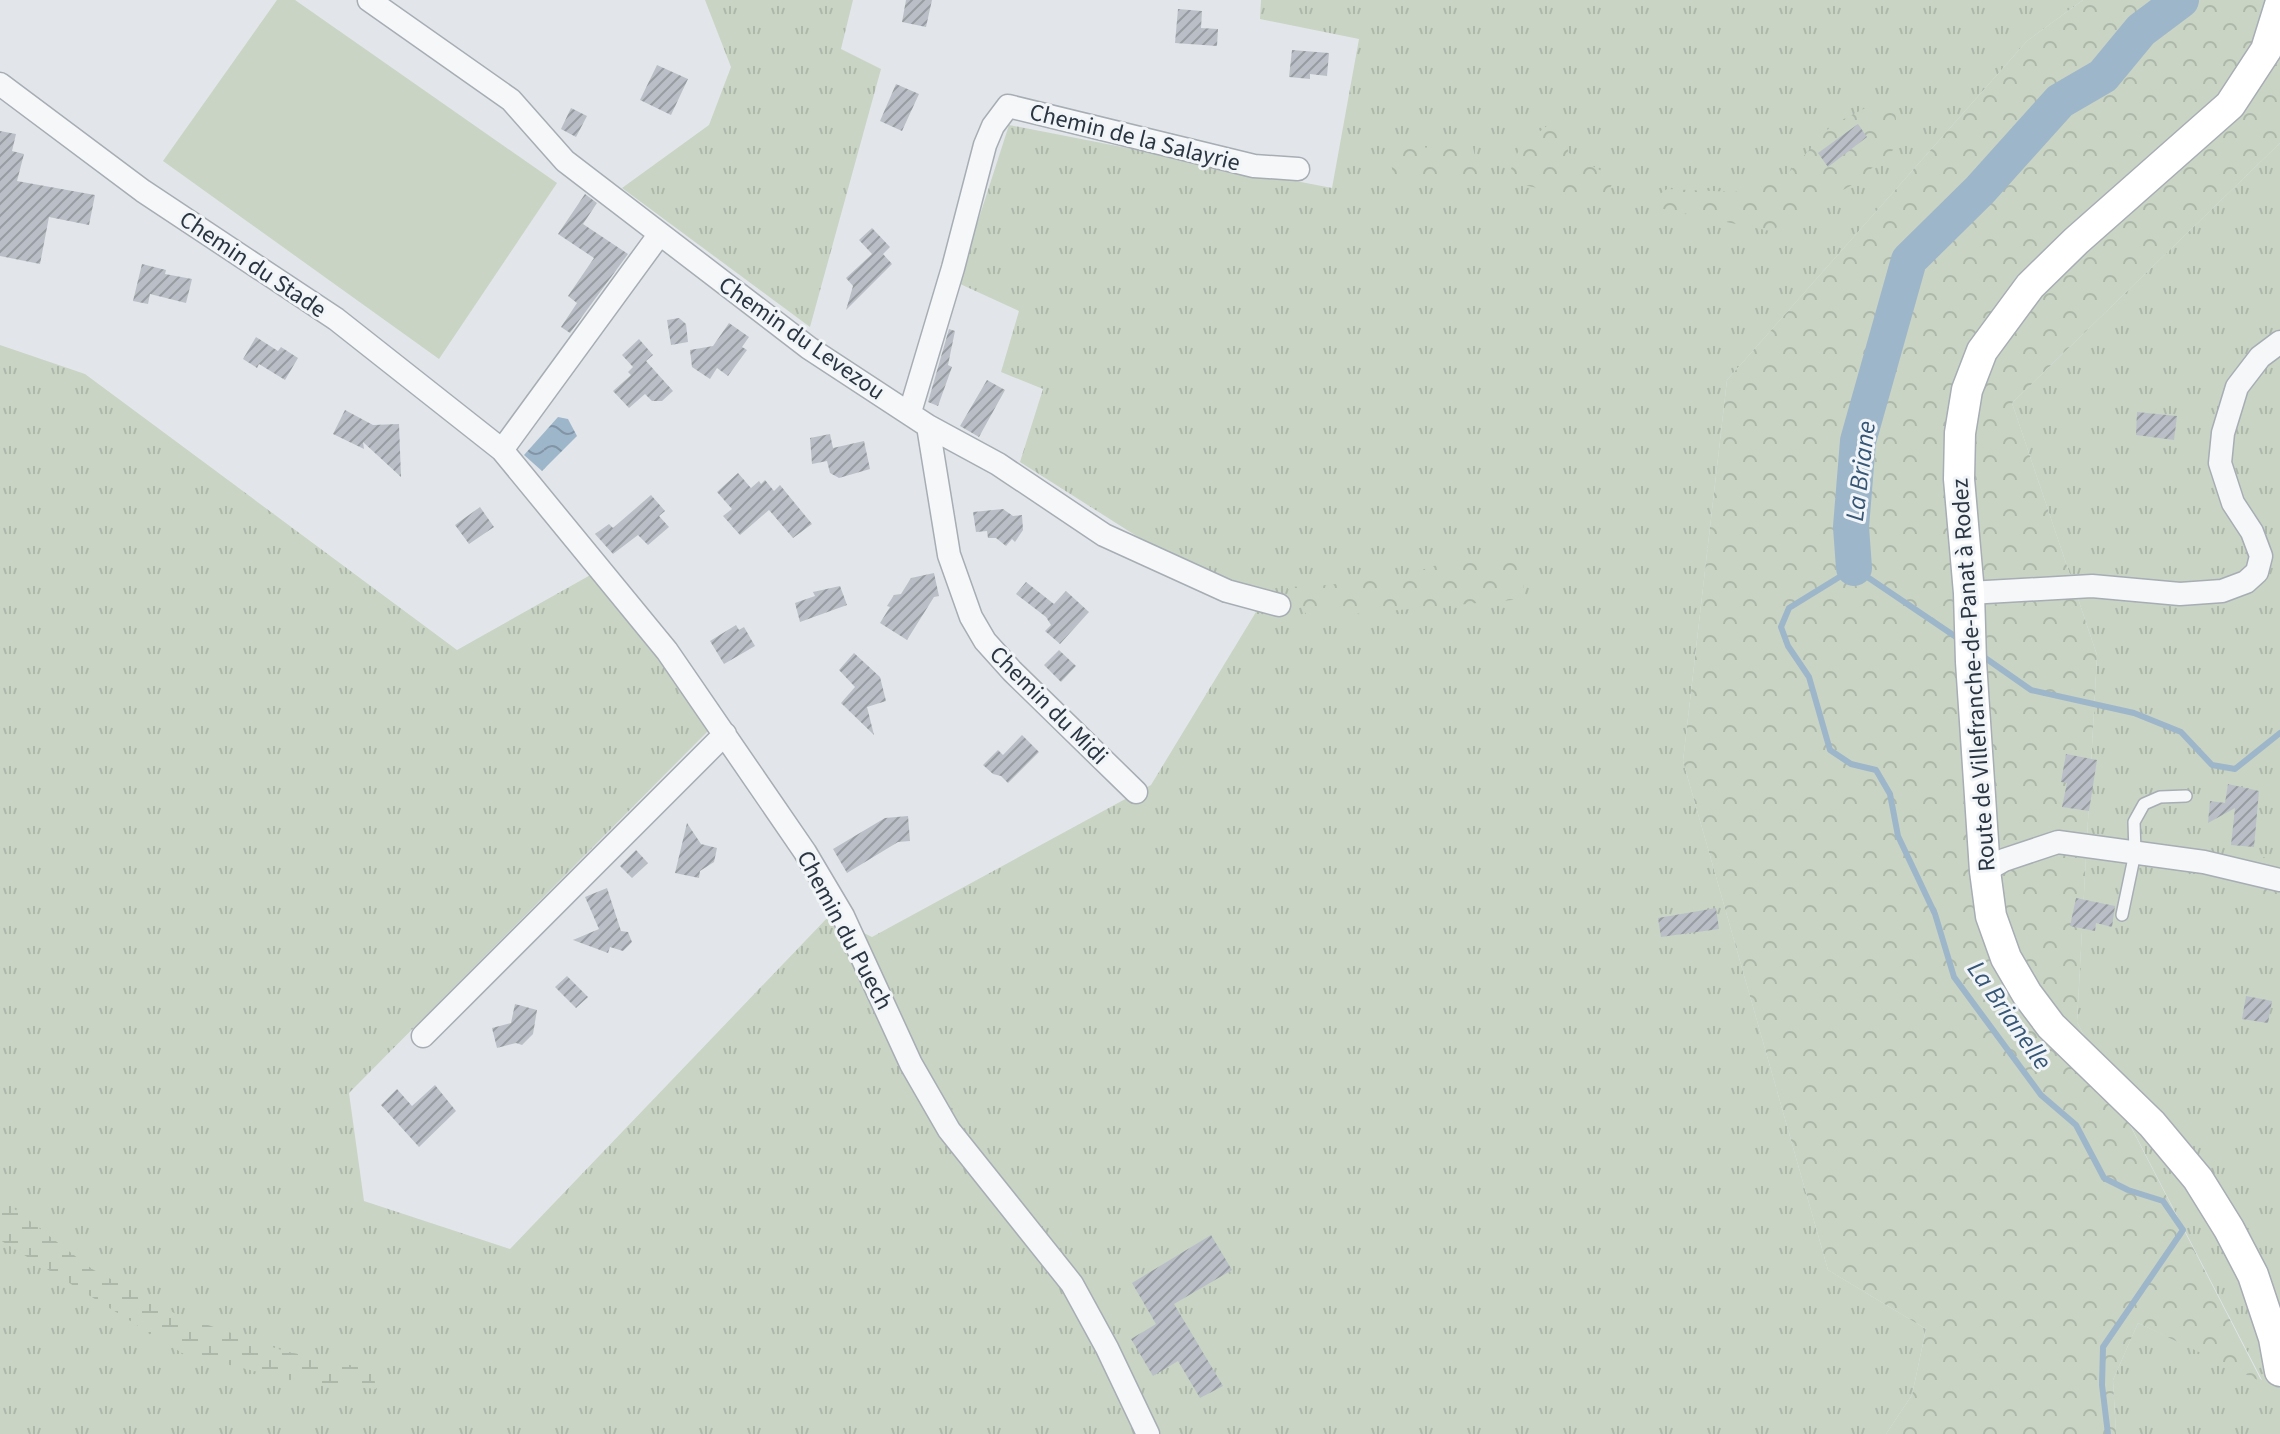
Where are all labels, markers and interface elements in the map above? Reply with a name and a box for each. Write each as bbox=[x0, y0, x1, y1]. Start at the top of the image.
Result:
street label: Chemin de la Salayrie bbox=[1026, 94, 1244, 181]
street label: Chemin du Stade bbox=[172, 202, 333, 327]
street label: Chemin du Levezou bbox=[711, 268, 892, 409]
water label: La Briane bbox=[1836, 419, 1885, 523]
street label: Route de Villefranche-de-Panat à Rodez bbox=[1942, 477, 2005, 873]
street label: Chemin du Midi bbox=[981, 638, 1116, 773]
street label: Chemin du Puech bbox=[788, 844, 901, 1016]
water label: La Brianelle bbox=[1958, 953, 2061, 1078]

